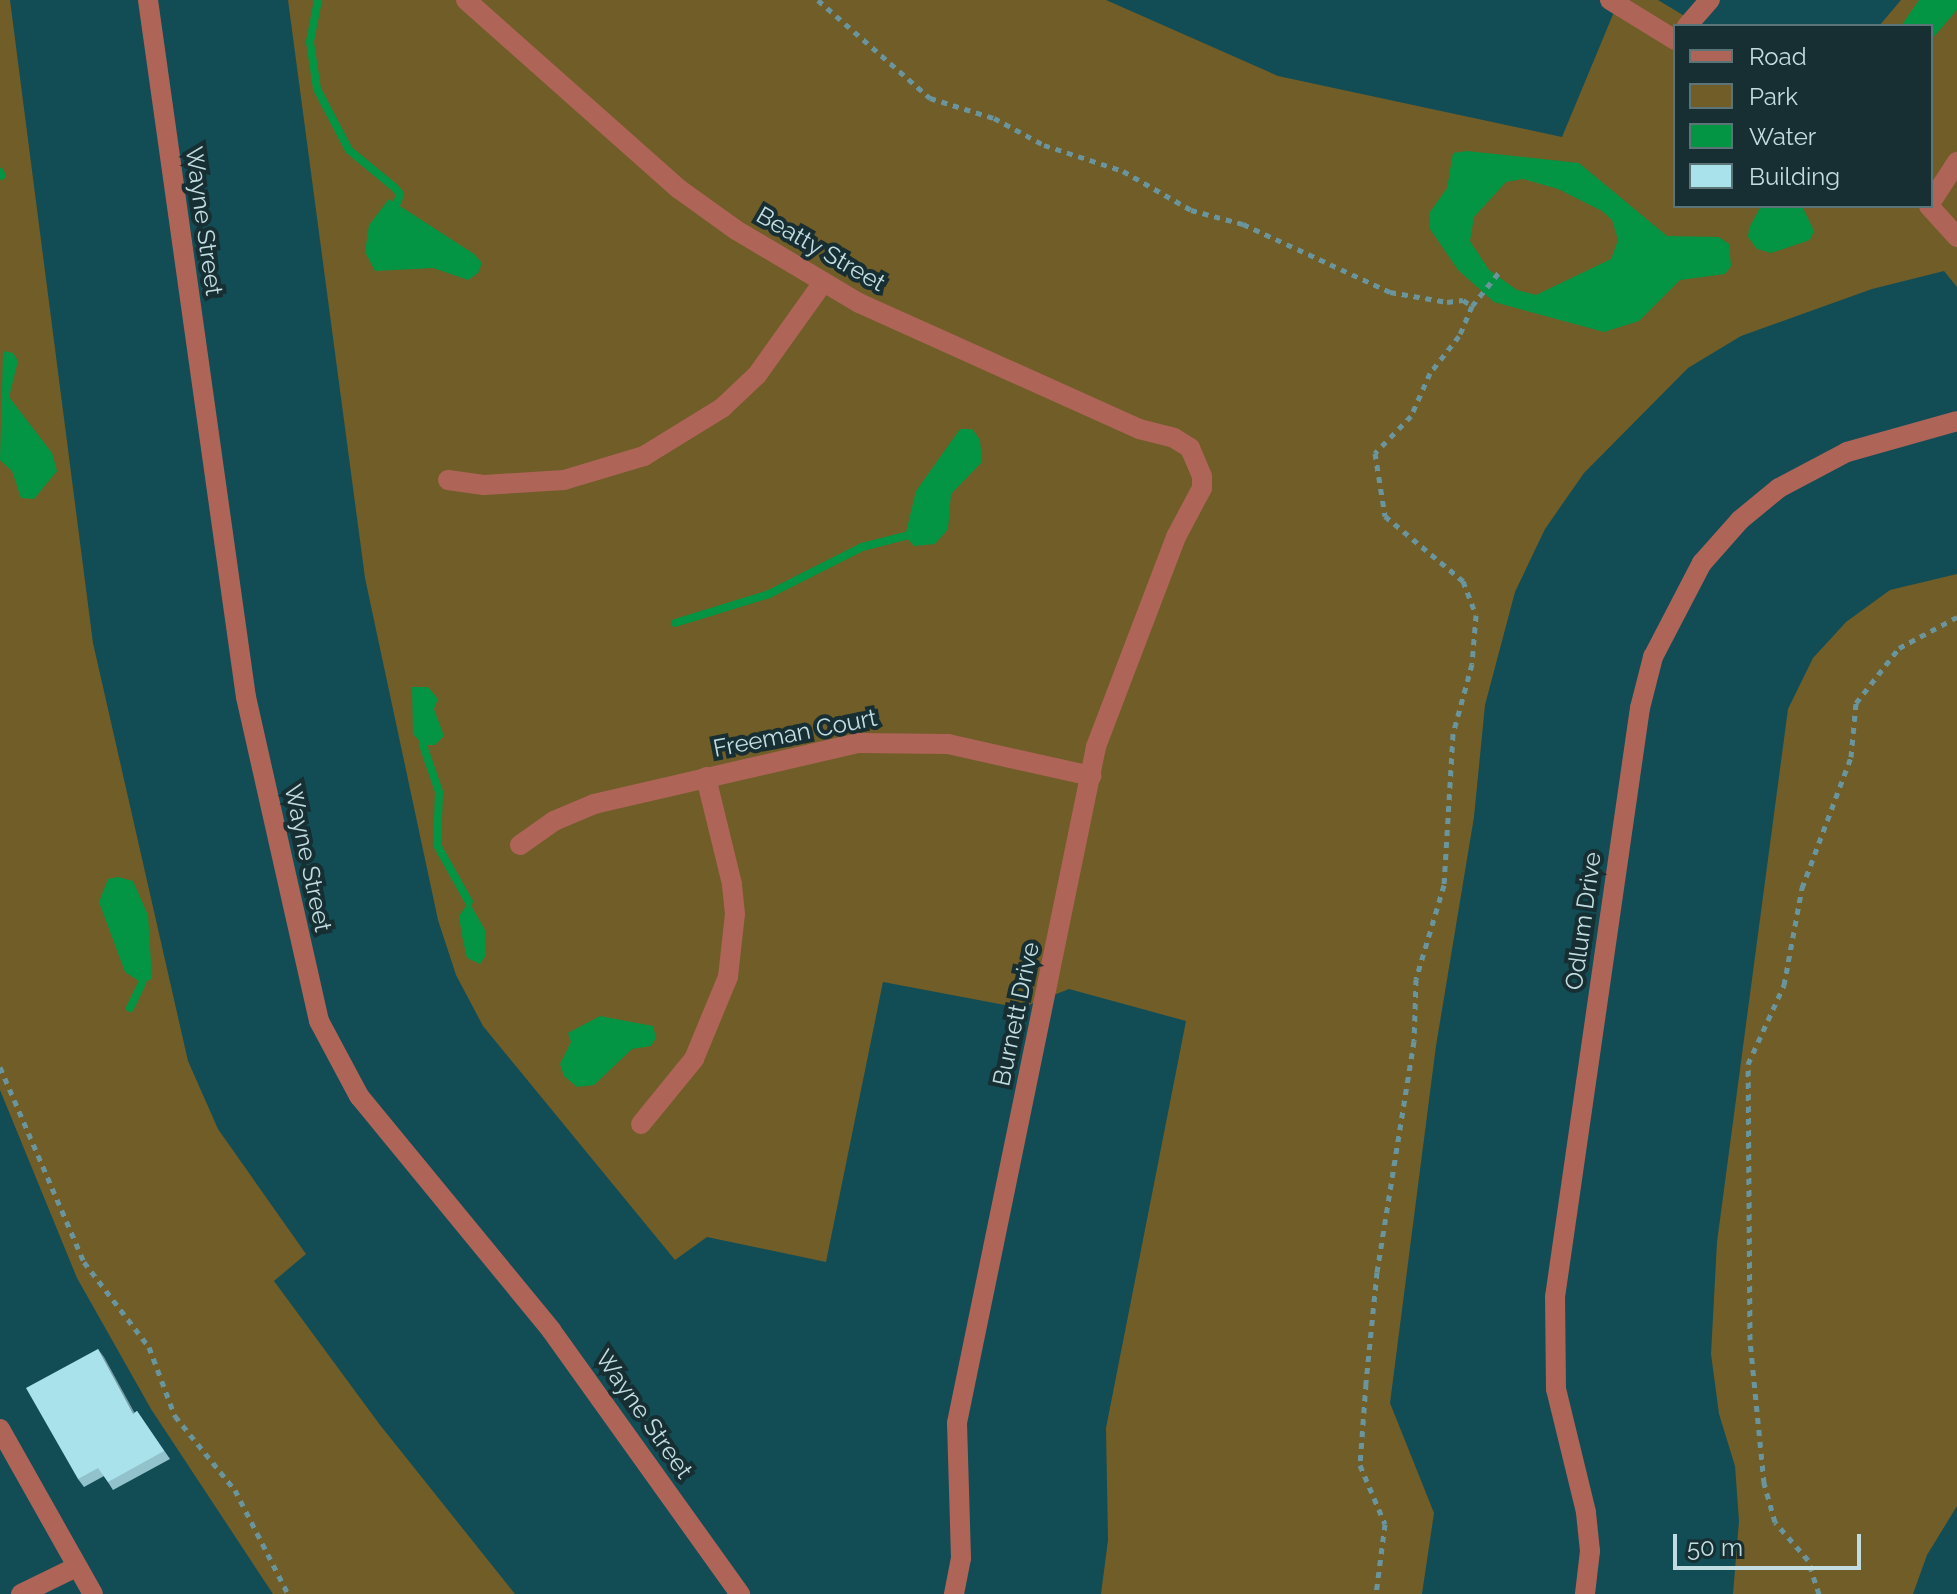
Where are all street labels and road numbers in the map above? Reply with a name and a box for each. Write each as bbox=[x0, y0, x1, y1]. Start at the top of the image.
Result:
street label: Wayne Street bbox=[179, 145, 229, 297]
street label: Beatty Street bbox=[751, 200, 891, 298]
street label: Freeman Court bbox=[711, 703, 879, 763]
street label: Wayne Street bbox=[278, 782, 338, 934]
street label: Odlum Drive bbox=[1559, 850, 1607, 992]
street label: Burnett Drive bbox=[987, 940, 1045, 1088]
street label: Wayne Street bbox=[589, 1344, 699, 1484]

